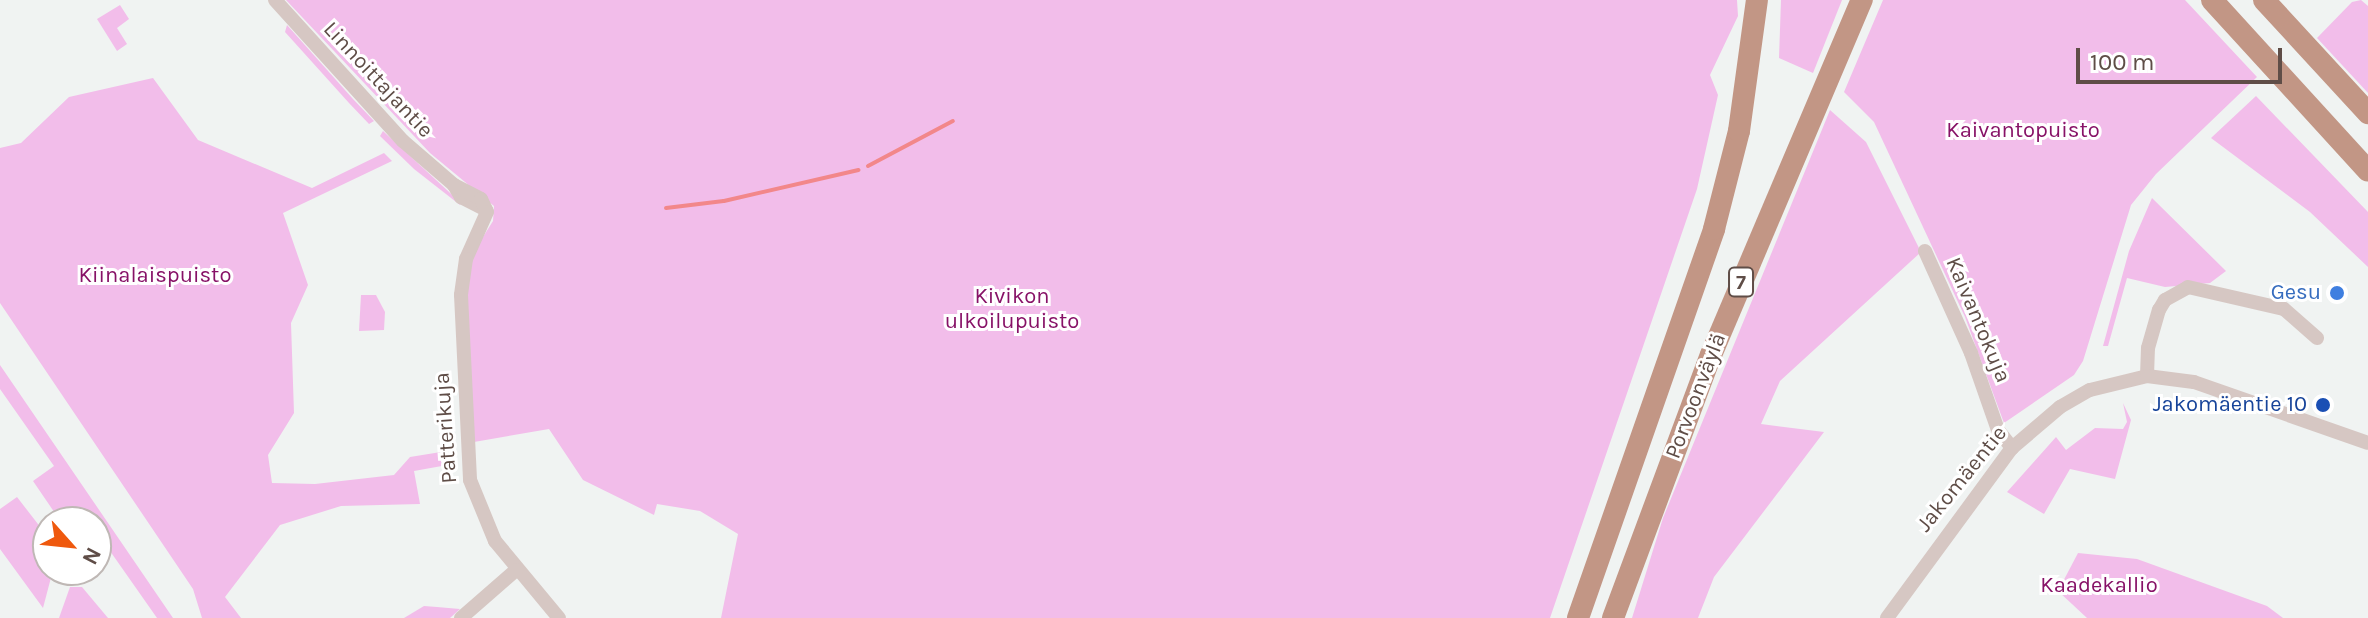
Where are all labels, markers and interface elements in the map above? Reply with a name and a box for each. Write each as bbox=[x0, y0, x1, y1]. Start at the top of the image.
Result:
street label: Linnoittajantie bbox=[318, 16, 438, 144]
scale bar bbox=[2080, 32, 2286, 82]
text: 100 m bbox=[2090, 48, 2155, 76]
park label: Kaivantopuisto bbox=[1946, 118, 2100, 144]
street label: Kaivantokuja bbox=[1940, 253, 2016, 387]
park label: Kiinalaispuisto bbox=[79, 263, 231, 289]
road number: 7 bbox=[1727, 266, 1755, 298]
place label: Gesu bbox=[2271, 280, 2321, 306]
park label: Kivikon ulkoilupuisto bbox=[945, 283, 1079, 334]
marker: Gesu bbox=[2328, 284, 2346, 302]
street label: Porvoonväylä bbox=[1660, 330, 1732, 462]
street label: Patterikuja bbox=[429, 372, 463, 484]
place label: Jakomäentie 10 bbox=[2153, 392, 2307, 418]
marker: Jakomäentie 10 bbox=[2314, 396, 2332, 414]
street label: Jakomäentie bbox=[1911, 421, 2013, 537]
north arrow bbox=[32, 506, 112, 586]
text: N bbox=[76, 543, 107, 569]
park label: Kaadekallio bbox=[2040, 573, 2158, 599]

